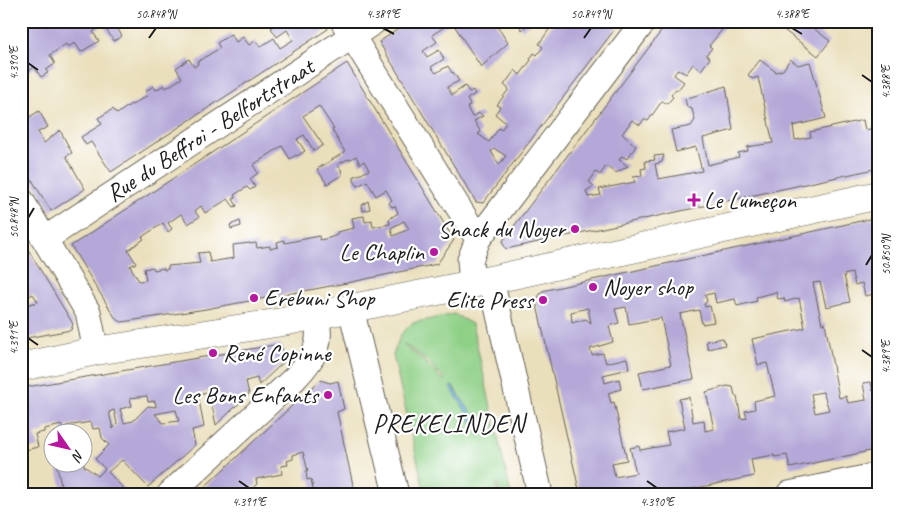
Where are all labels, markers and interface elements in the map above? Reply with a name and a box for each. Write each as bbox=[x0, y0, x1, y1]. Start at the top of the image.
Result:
text: 50.848°N bbox=[136, 6, 178, 22]
text: 4.389°E bbox=[366, 6, 402, 22]
text: 50.849°N bbox=[571, 6, 613, 22]
text: 4.388°E bbox=[775, 6, 811, 22]
text: 4.390°E bbox=[6, 44, 22, 80]
street label: Rue du Beffroi - Belfortstraat bbox=[100, 50, 321, 208]
text: 4.388°E bbox=[878, 63, 894, 99]
place label: Le Lumeçon bbox=[704, 185, 797, 215]
marker: Le Lumeçon bbox=[688, 194, 700, 206]
text: 50.848°N bbox=[6, 196, 22, 238]
place label: Snack du Noyer bbox=[438, 214, 567, 244]
marker: Snack du Noyer bbox=[569, 223, 581, 235]
text: 50.850°N bbox=[878, 233, 894, 275]
place label: Le Chaplin bbox=[339, 237, 425, 267]
marker: Le Chaplin bbox=[428, 246, 440, 258]
place label: Noyer shop bbox=[603, 272, 695, 302]
marker: Noyer shop bbox=[587, 281, 599, 293]
place label: Erebuni Shop bbox=[264, 283, 376, 313]
place label: Elite Press bbox=[446, 285, 535, 315]
marker: Erebuni Shop bbox=[248, 292, 260, 304]
marker: Elite Press bbox=[537, 294, 549, 306]
text: 4.391°E bbox=[6, 319, 22, 355]
place label: René Copinne bbox=[223, 338, 333, 368]
text: 4.389°E bbox=[878, 338, 894, 374]
marker: René Copinne bbox=[207, 347, 219, 359]
place label: Les Bons Enfants bbox=[173, 380, 320, 410]
marker: Les Bons Enfants bbox=[322, 389, 334, 401]
district label: PREKELINDEN bbox=[373, 408, 528, 440]
north arrow bbox=[42, 422, 92, 472]
text: N bbox=[68, 447, 88, 465]
text: 4.391°E bbox=[232, 494, 268, 510]
text: 4.390°E bbox=[640, 494, 676, 510]

